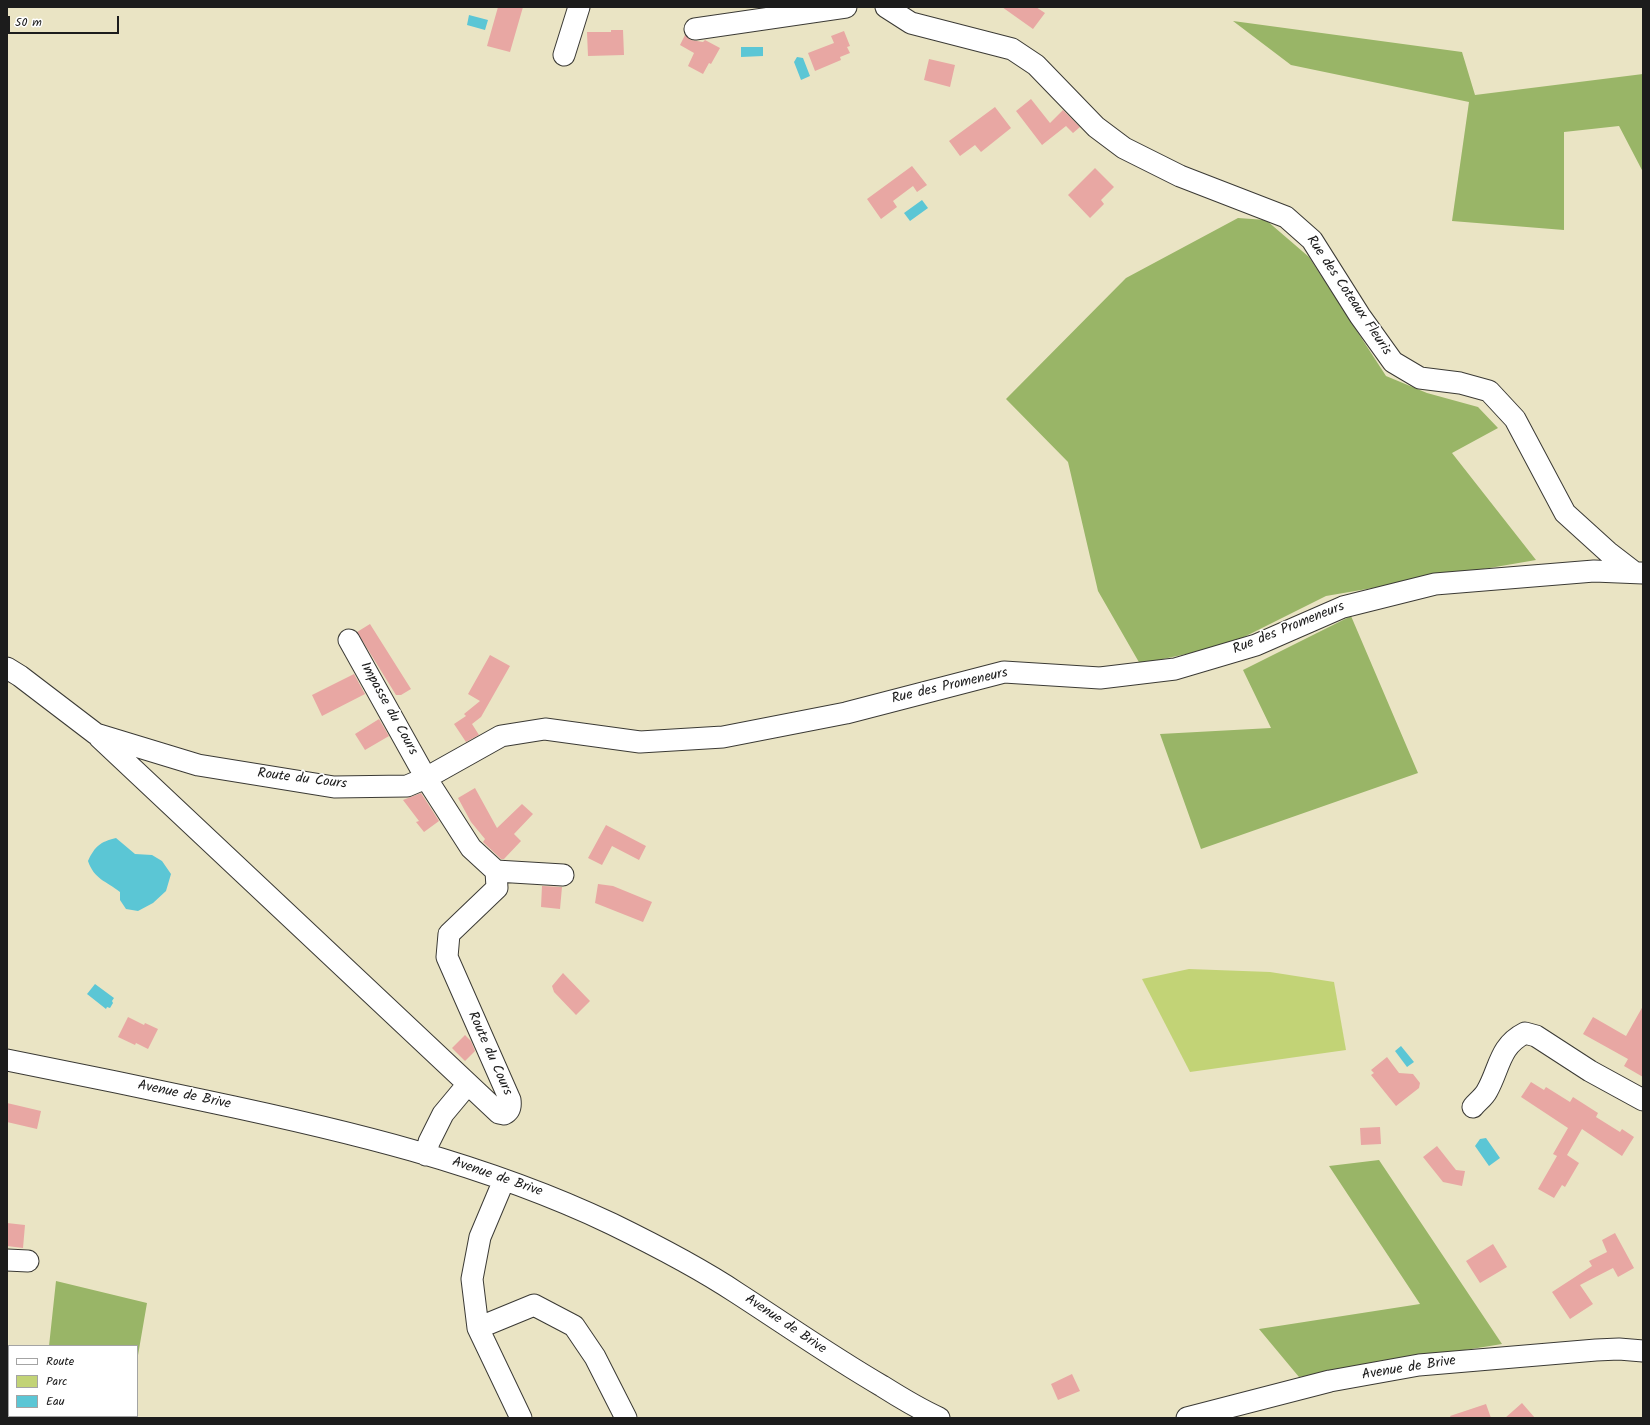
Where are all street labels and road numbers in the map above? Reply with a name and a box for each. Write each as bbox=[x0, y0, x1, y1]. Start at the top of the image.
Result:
street label: Rue des Coteaux Fleuris bbox=[1302, 233, 1394, 359]
street label: Rue des Promeneurs bbox=[1231, 599, 1347, 659]
street label: Impasse du Cours bbox=[355, 659, 421, 759]
street label: Rue des Promeneurs bbox=[890, 665, 1010, 709]
street label: Route du Cours bbox=[256, 766, 348, 794]
street label: Route du Cours bbox=[463, 1009, 515, 1099]
street label: Avenue de Brive bbox=[136, 1078, 232, 1114]
street label: Avenue de Brive bbox=[449, 1155, 545, 1201]
street label: Avenue de Brive bbox=[741, 1292, 829, 1358]
street label: Avenue de Brive bbox=[1361, 1353, 1457, 1385]

